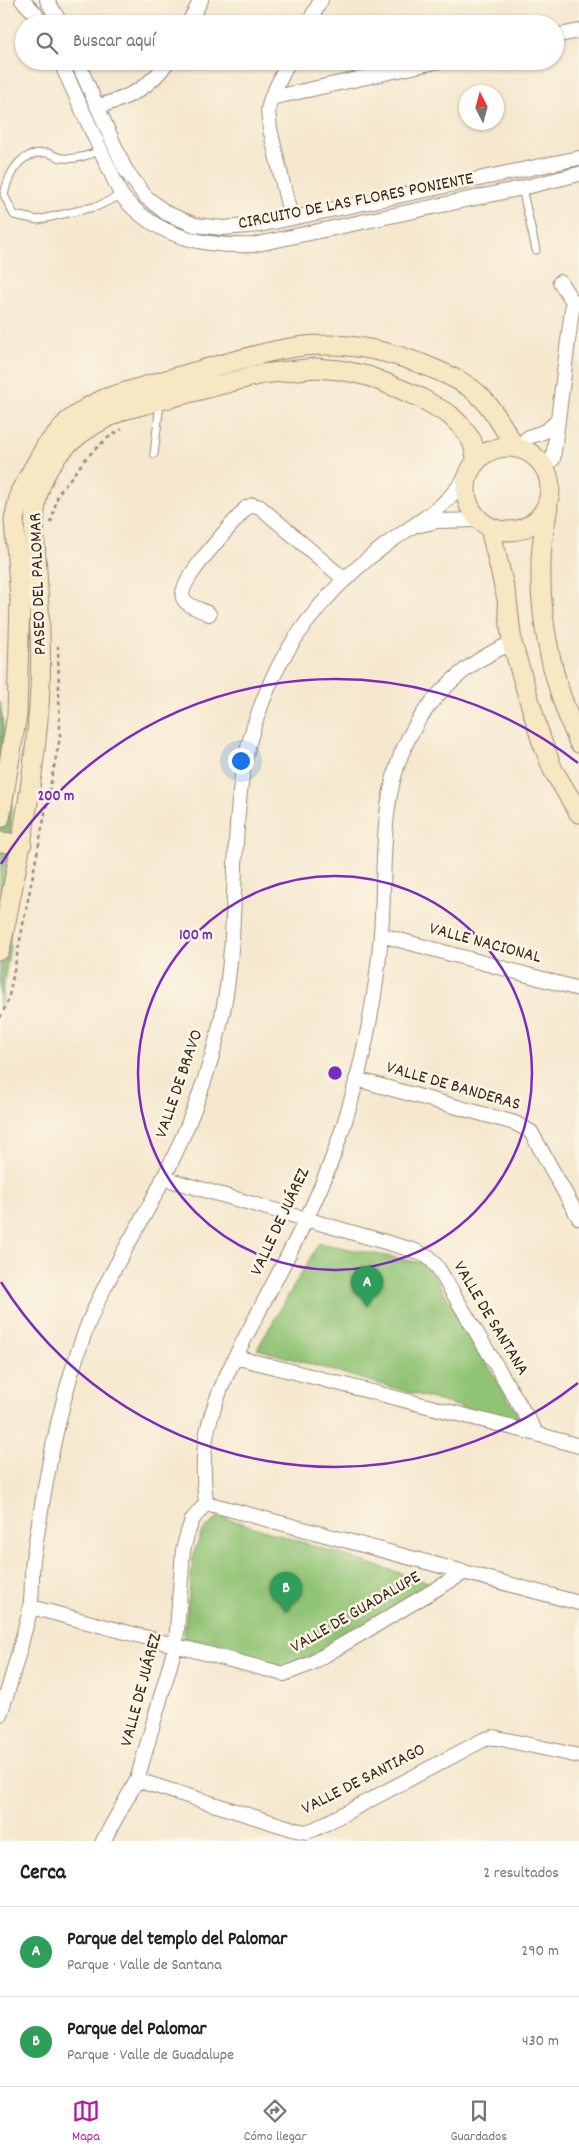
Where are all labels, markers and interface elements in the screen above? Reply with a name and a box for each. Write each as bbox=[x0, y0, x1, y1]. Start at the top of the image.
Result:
search box bbox=[15, 15, 564, 70]
icon: search bbox=[33, 29, 61, 57]
text: Buscar aquí bbox=[73, 29, 155, 56]
north arrow bbox=[459, 85, 504, 130]
street label: CIRCUITO DE LAS FLORES PONIENTE bbox=[236, 167, 476, 237]
street label: PASEO DEL PALOMAR bbox=[24, 512, 54, 656]
your location bbox=[228, 748, 254, 774]
text: 200 m bbox=[38, 786, 74, 808]
street label: VALLE NACIONAL bbox=[426, 917, 544, 971]
text: 100 m bbox=[179, 925, 213, 947]
street label: VALLE DE BRAVO bbox=[150, 1026, 210, 1142]
street label: VALLE DE BANDERAS bbox=[383, 1056, 523, 1118]
centre of rings bbox=[326, 1064, 344, 1082]
street label: VALLE DE JUÁREZ bbox=[245, 1164, 317, 1280]
street label: VALLE DE SANTANA bbox=[446, 1257, 534, 1381]
pin: A bbox=[351, 1266, 383, 1307]
street label: VALLE DE GUADALUPE bbox=[286, 1566, 426, 1660]
pin: B bbox=[270, 1572, 302, 1613]
street label: VALLE DE JUÁREZ bbox=[115, 1630, 169, 1750]
street label: VALLE DE SANTIAGO bbox=[298, 1738, 430, 1822]
text: Cerca bbox=[20, 1859, 66, 1889]
text: 2 resultados bbox=[483, 1862, 559, 1885]
text: Parque del templo del Palomar bbox=[67, 1927, 287, 1954]
text: A bbox=[32, 1940, 40, 1963]
text: 290 m bbox=[521, 1940, 559, 1963]
text: Parque · Valle de Santana bbox=[67, 1954, 222, 1977]
text: Parque del Palomar bbox=[67, 2017, 207, 2044]
text: B bbox=[32, 2030, 40, 2053]
text: 430 m bbox=[522, 2030, 559, 2053]
text: Parque · Valle de Guadalupe bbox=[67, 2044, 234, 2067]
tab: Mapa bbox=[72, 2097, 100, 2147]
tab: Cómo llegar bbox=[244, 2097, 307, 2147]
tab: Guardados bbox=[450, 2097, 507, 2147]

